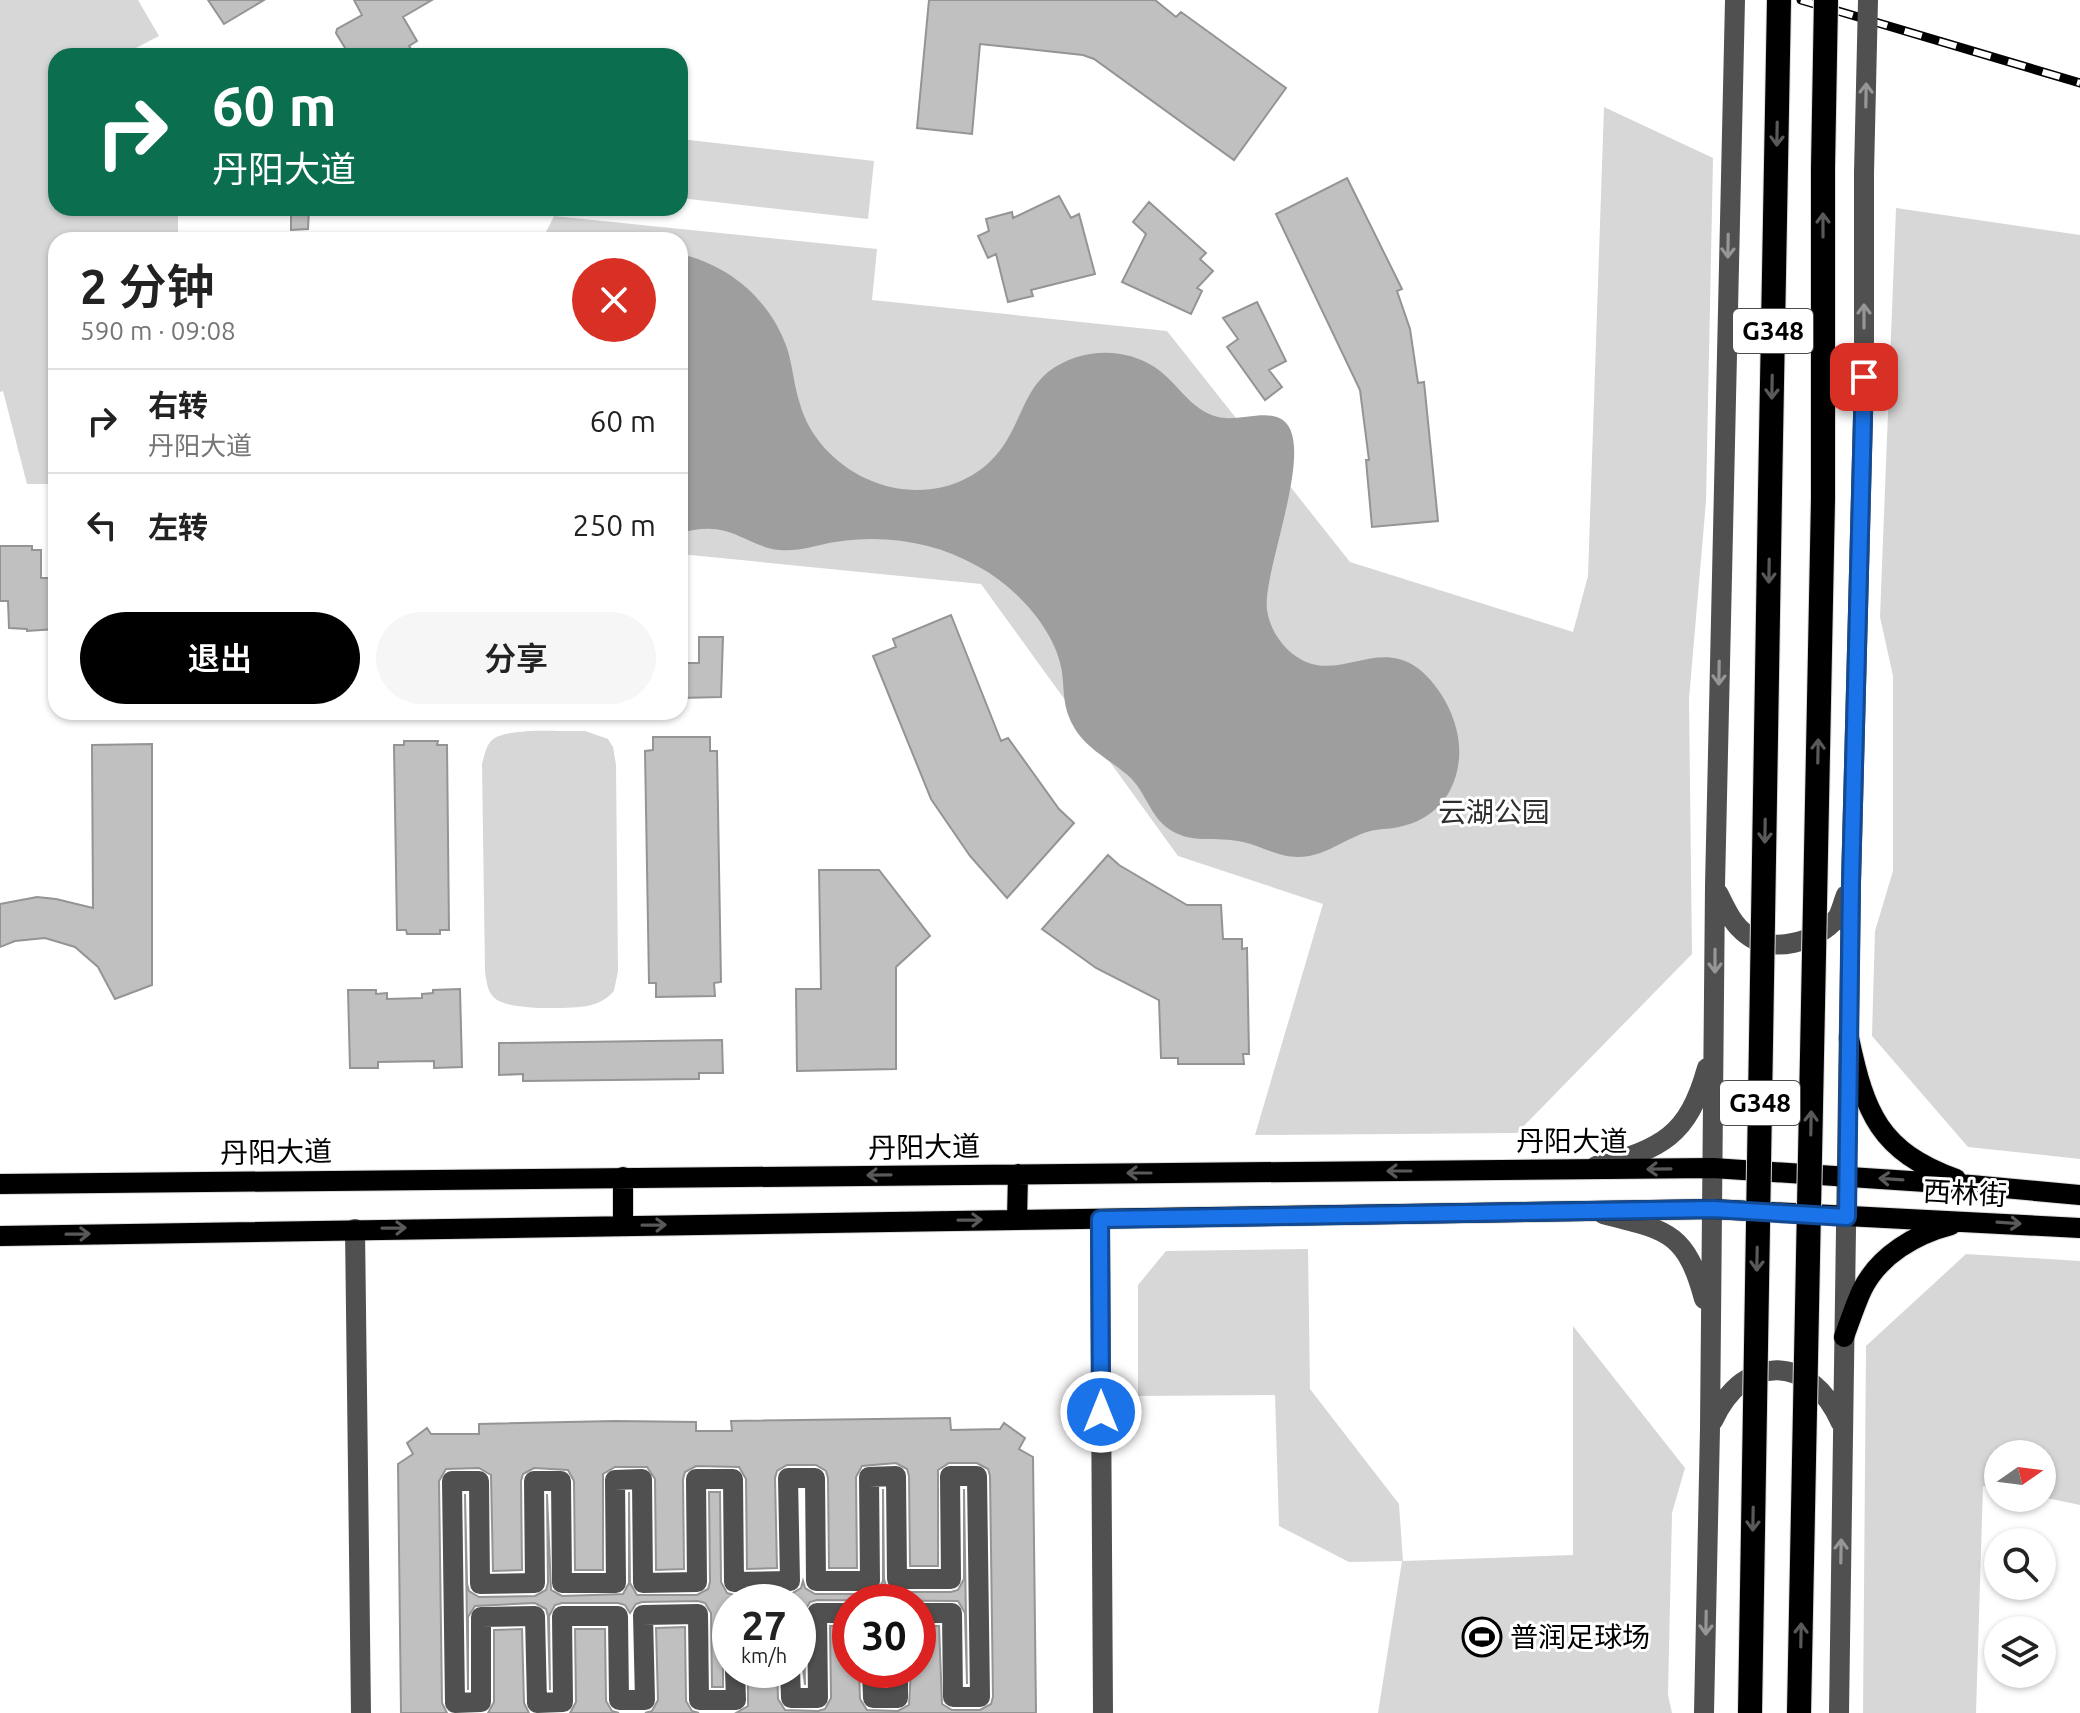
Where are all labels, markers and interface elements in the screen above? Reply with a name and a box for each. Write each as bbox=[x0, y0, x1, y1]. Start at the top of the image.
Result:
text: 60 m bbox=[212, 74, 337, 137]
icon: right bbox=[80, 80, 184, 184]
one-way arrow bbox=[1858, 82, 1874, 109]
one-way arrow bbox=[1769, 120, 1785, 147]
text: 丹阳大道 bbox=[212, 148, 356, 189]
one-way arrow bbox=[1815, 212, 1831, 239]
one-way arrow bbox=[1721, 232, 1736, 259]
button: close bbox=[572, 258, 656, 342]
text: 2 分钟 bbox=[80, 259, 214, 313]
one-way arrow bbox=[1856, 303, 1872, 330]
road number: G348 bbox=[1733, 309, 1813, 353]
text: 590 m · 09:08 bbox=[80, 316, 236, 345]
pin bbox=[1830, 343, 1898, 411]
icon: arrive bbox=[1842, 355, 1886, 399]
one-way arrow bbox=[1764, 373, 1780, 400]
text: 右转 bbox=[148, 388, 208, 422]
icon: right bbox=[80, 399, 124, 443]
text: 60 m bbox=[589, 404, 656, 438]
text: 丹阳大道 bbox=[148, 431, 252, 460]
icon: left bbox=[80, 503, 124, 547]
text: 250 m bbox=[572, 508, 656, 542]
text: 左转 bbox=[148, 510, 208, 544]
one-way arrow bbox=[1761, 557, 1777, 584]
button: 退出 bbox=[80, 612, 360, 704]
button: 分享 bbox=[376, 612, 656, 704]
one-way arrow bbox=[1712, 659, 1727, 686]
one-way arrow bbox=[1810, 738, 1826, 765]
park label: 云湖公园 bbox=[1438, 796, 1550, 827]
one-way arrow bbox=[1757, 817, 1772, 844]
one-way arrow bbox=[1707, 947, 1723, 974]
road number: G348 bbox=[1720, 1081, 1800, 1125]
one-way arrow bbox=[1803, 1110, 1818, 1137]
street label: 丹阳大道 bbox=[1516, 1125, 1628, 1156]
street label: 丹阳大道 bbox=[868, 1130, 980, 1163]
street label: 丹阳大道 bbox=[220, 1135, 332, 1168]
one-way arrow bbox=[1646, 1161, 1673, 1177]
one-way arrow bbox=[1386, 1163, 1413, 1179]
one-way arrow bbox=[1126, 1165, 1153, 1181]
one-way arrow bbox=[866, 1167, 893, 1183]
one-way arrow bbox=[1878, 1172, 1905, 1187]
street label: 西林街 bbox=[1922, 1175, 2008, 1210]
one-way arrow bbox=[956, 1212, 983, 1228]
one-way arrow bbox=[1995, 1216, 2022, 1231]
one-way arrow bbox=[640, 1217, 667, 1232]
one-way arrow bbox=[380, 1221, 407, 1236]
one-way arrow bbox=[64, 1226, 91, 1242]
one-way arrow bbox=[1750, 1245, 1765, 1272]
position arrow bbox=[1059, 1370, 1143, 1454]
north arrow bbox=[1984, 1440, 2056, 1512]
map controls bbox=[1984, 1440, 2056, 1688]
one-way arrow bbox=[1745, 1505, 1761, 1532]
button: search bbox=[1984, 1528, 2056, 1600]
one-way arrow bbox=[1833, 1538, 1849, 1565]
speed limit sign: 30 bbox=[832, 1584, 936, 1688]
text: 27 bbox=[741, 1603, 787, 1648]
one-way arrow bbox=[1698, 1609, 1713, 1636]
sports icon: 普润足球场 bbox=[1461, 1616, 1503, 1658]
button: layers bbox=[1984, 1616, 2056, 1688]
place label: 普润足球场 bbox=[1510, 1621, 1650, 1652]
one-way arrow bbox=[1793, 1622, 1808, 1649]
text: km/h bbox=[741, 1644, 787, 1667]

